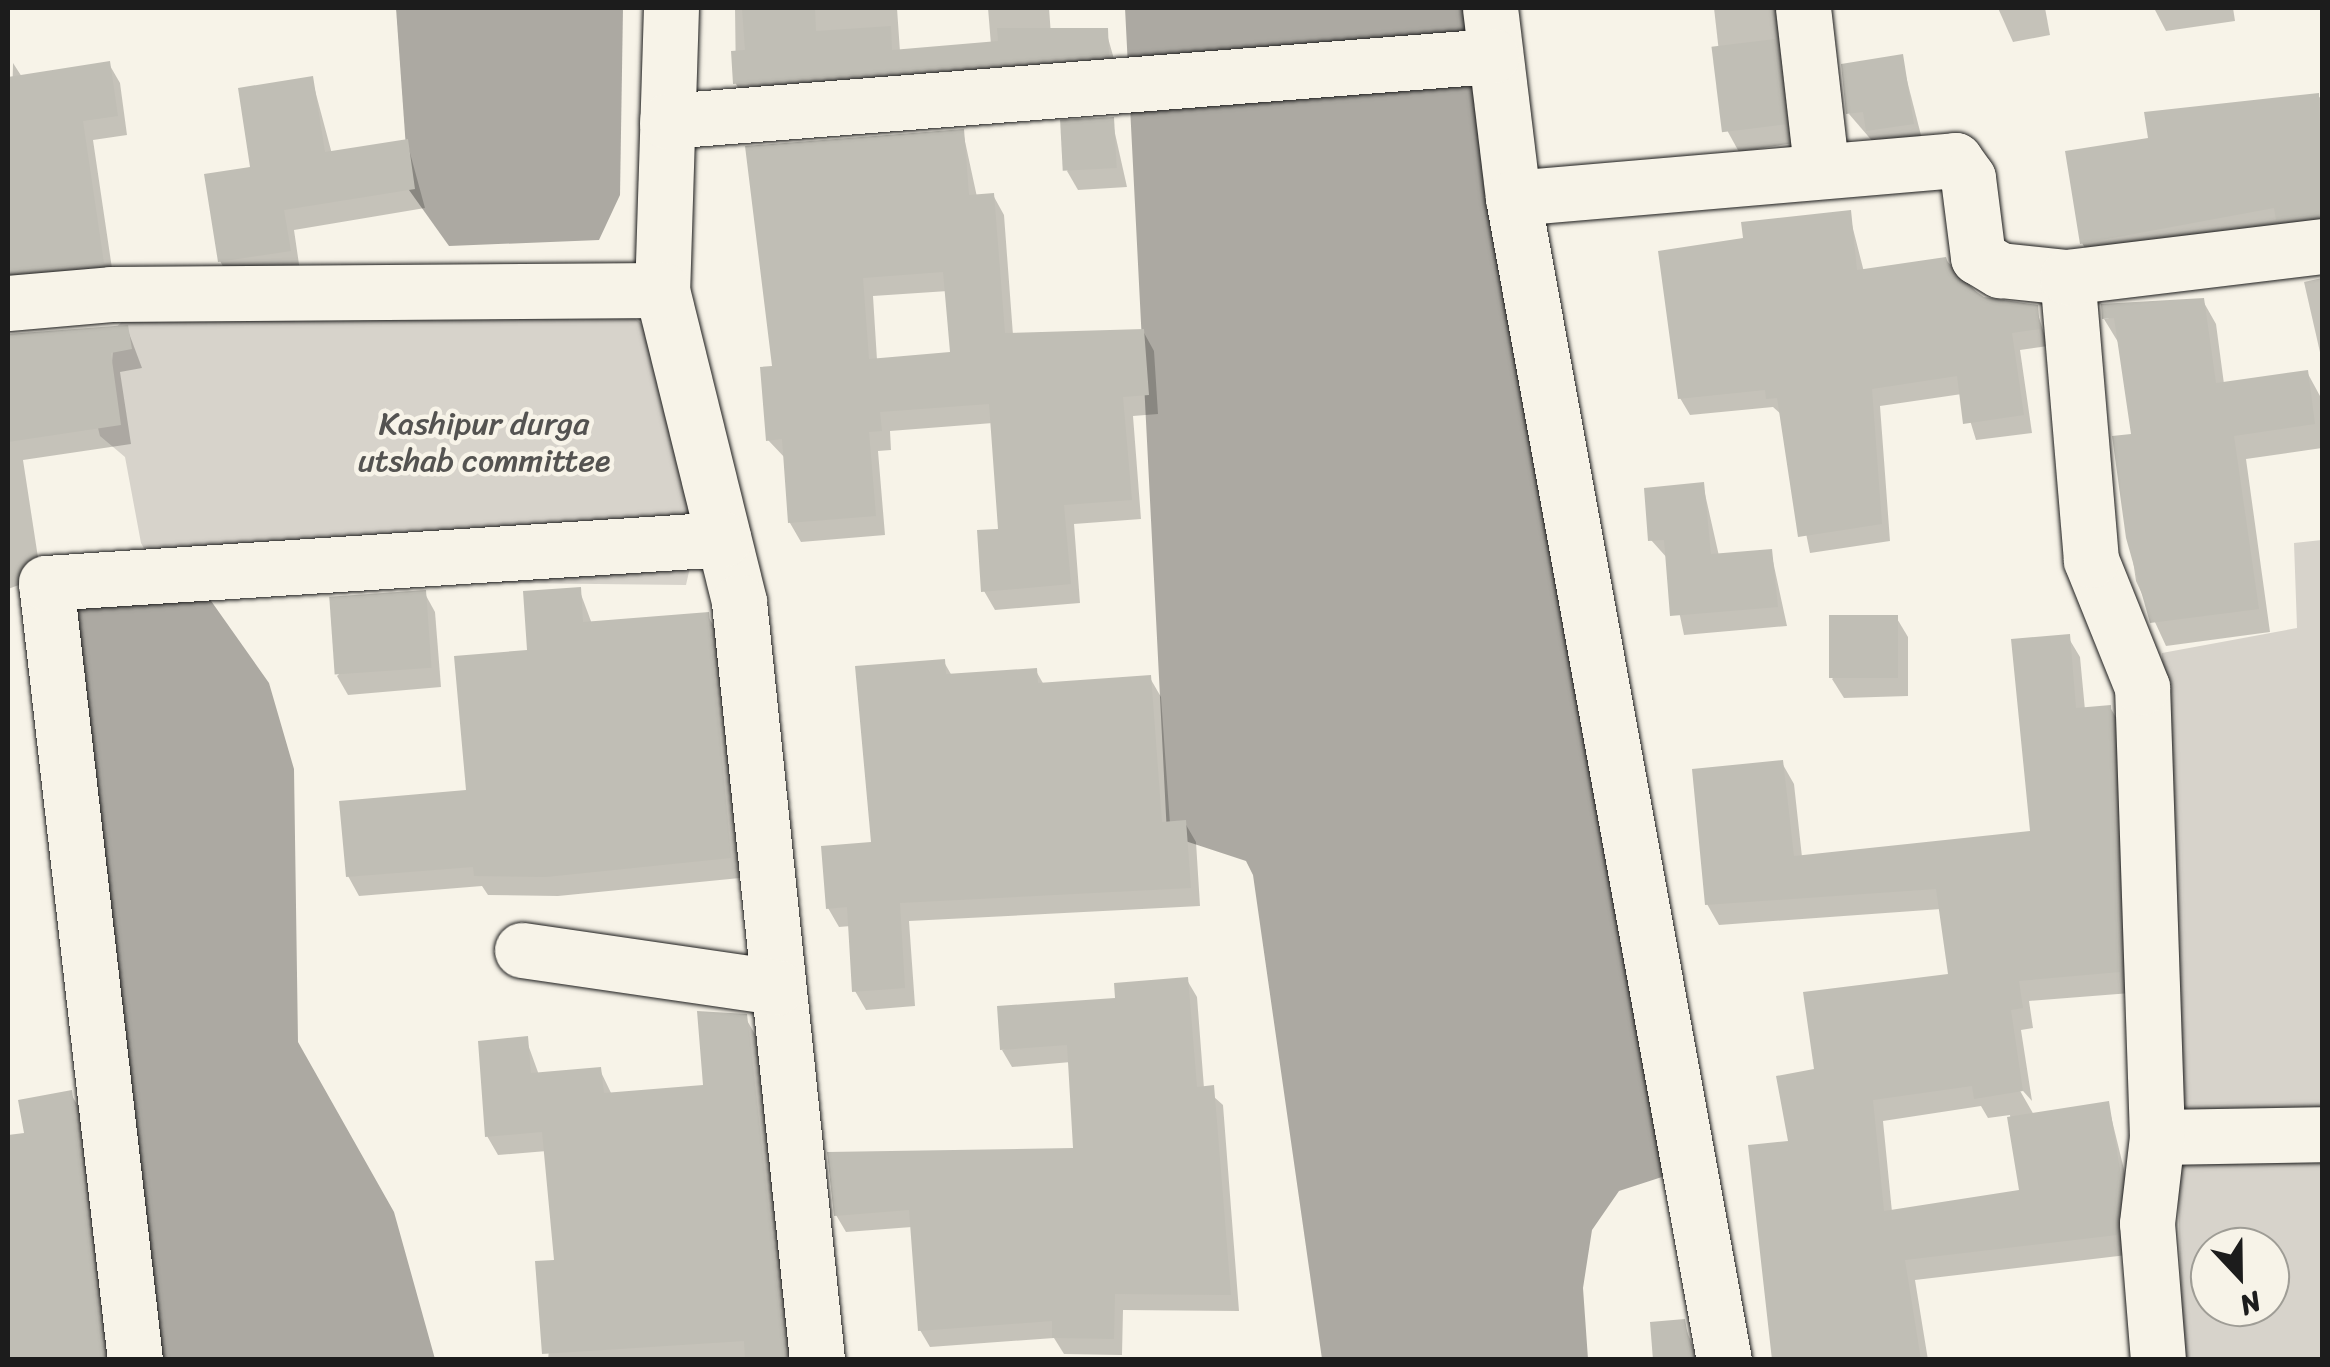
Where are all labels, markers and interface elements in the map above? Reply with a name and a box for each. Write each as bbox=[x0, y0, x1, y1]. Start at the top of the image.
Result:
park label: Kashipur durga utshab committee bbox=[357, 406, 611, 481]
north arrow bbox=[2190, 1227, 2290, 1327]
text: N bbox=[2233, 1277, 2269, 1330]

